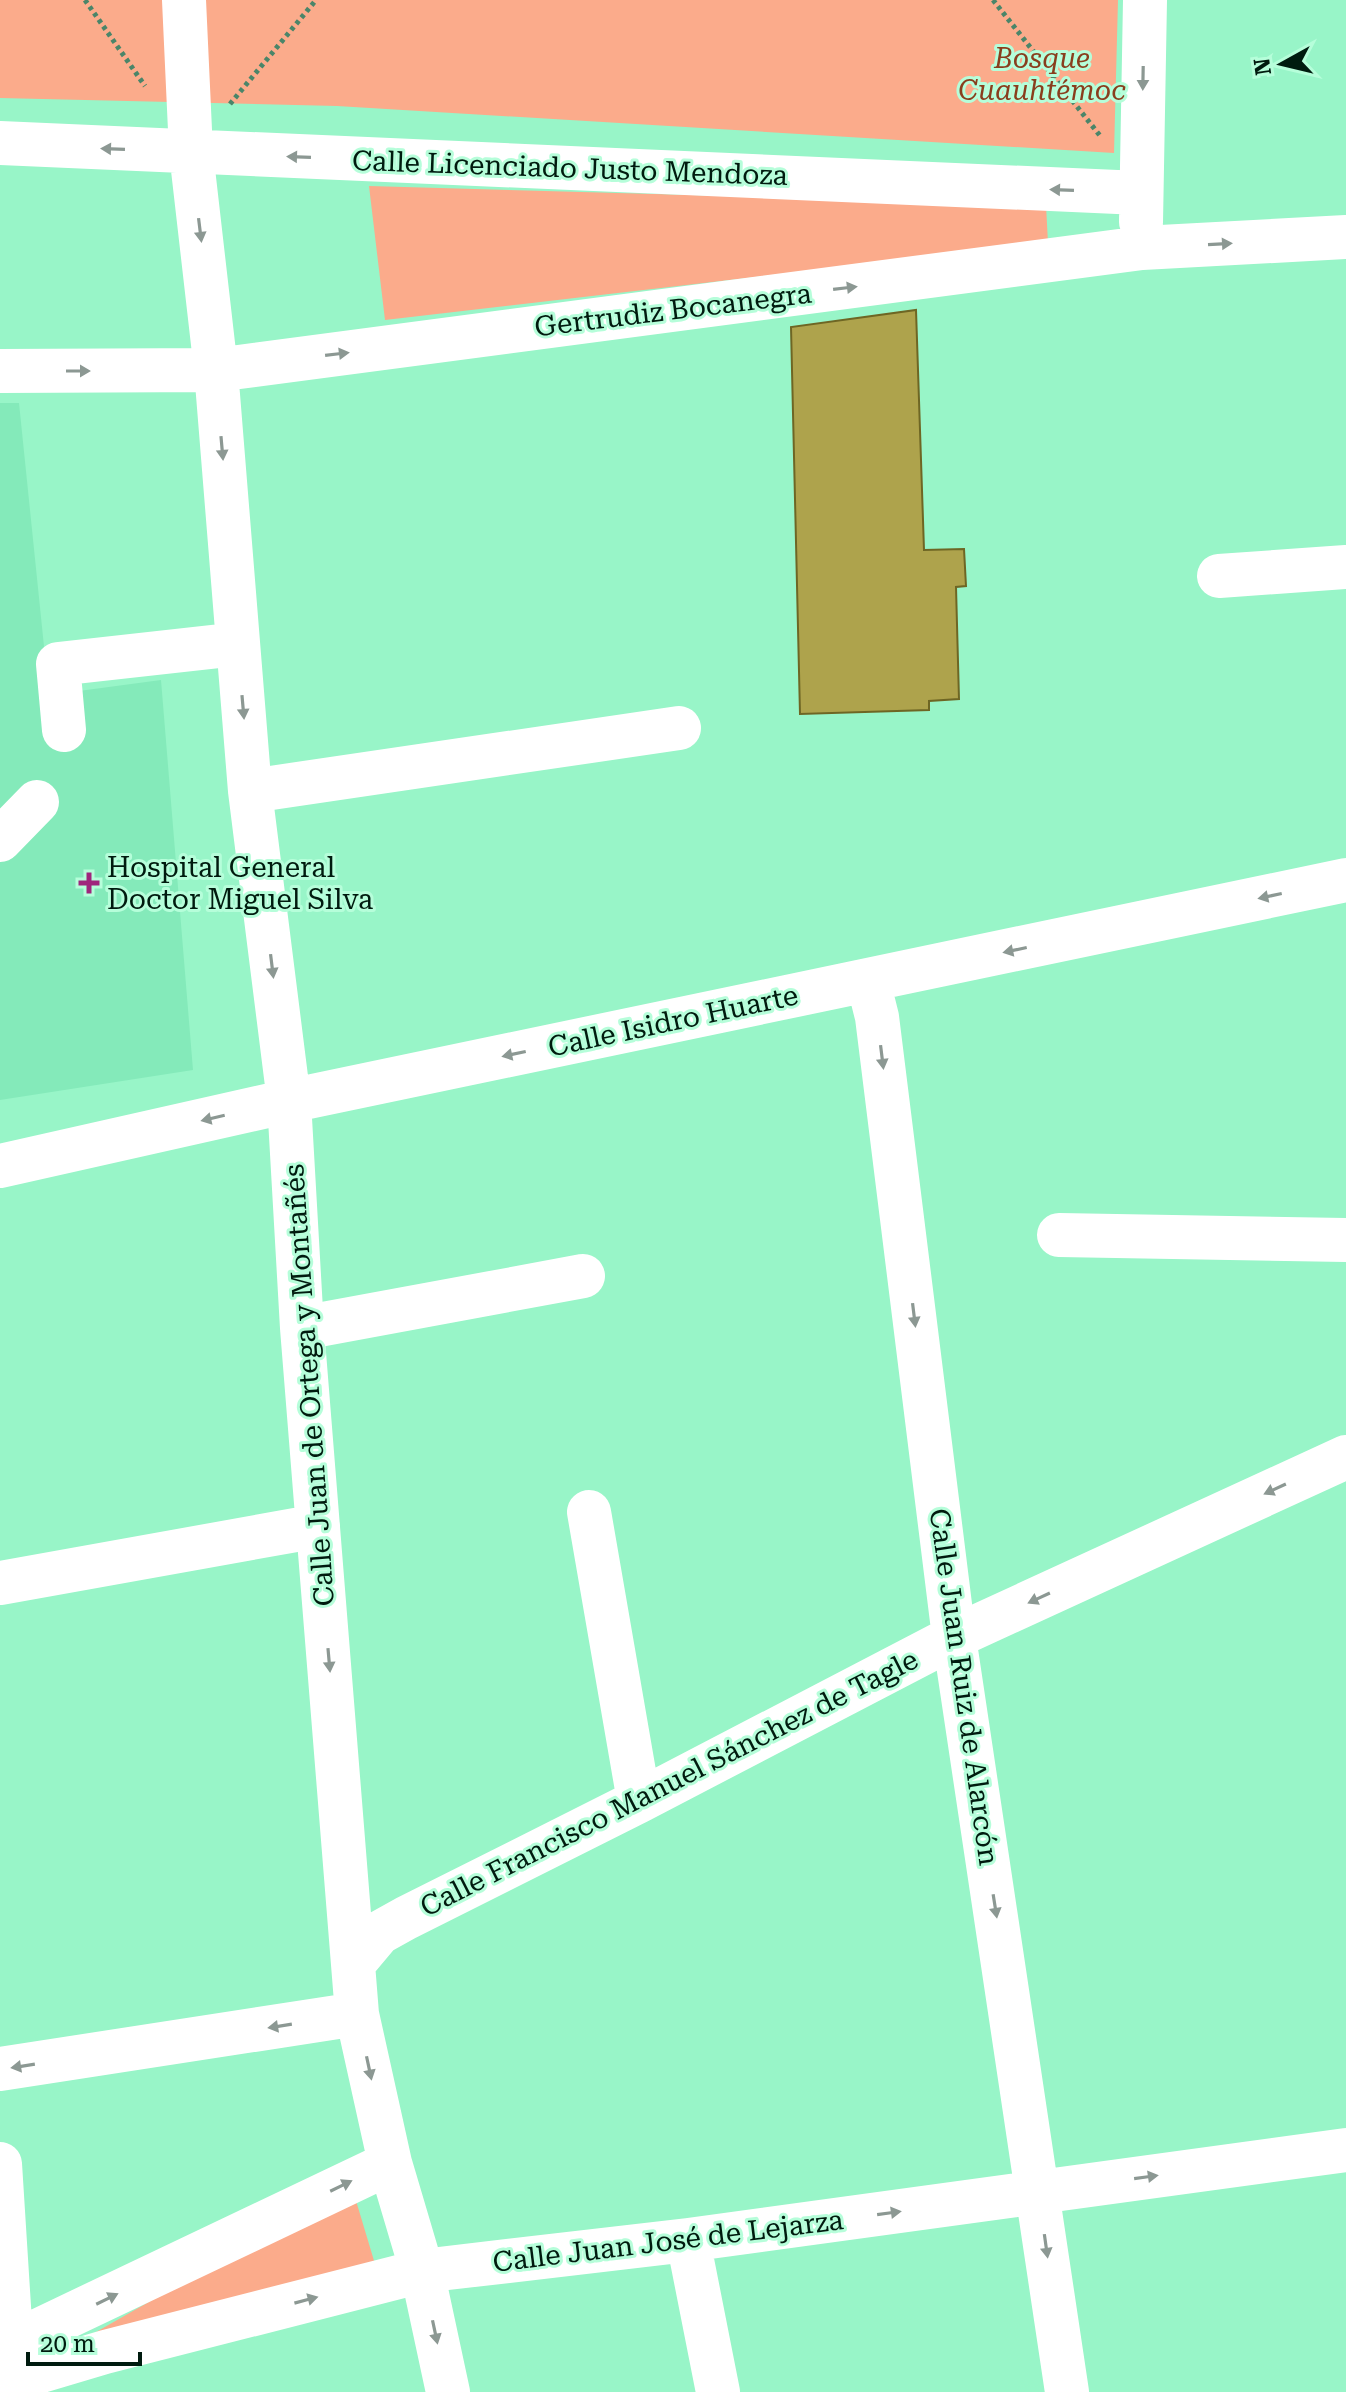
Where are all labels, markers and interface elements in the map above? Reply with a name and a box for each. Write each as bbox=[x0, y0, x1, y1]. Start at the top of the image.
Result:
north arrow bbox=[1242, 24, 1322, 104]
park label: Bosque Cuauhtémoc bbox=[958, 42, 1126, 107]
text: N bbox=[1249, 57, 1276, 77]
one-way arrow bbox=[1136, 66, 1149, 91]
one-way arrow bbox=[100, 142, 125, 155]
street label: Calle Licenciado Justo Mendoza bbox=[352, 144, 788, 192]
one-way arrow bbox=[286, 150, 311, 163]
one-way arrow bbox=[1049, 183, 1074, 196]
one-way arrow bbox=[193, 217, 206, 242]
one-way arrow bbox=[1208, 237, 1233, 250]
street label: Gertrudiz Bocanegra bbox=[533, 277, 813, 343]
one-way arrow bbox=[832, 281, 857, 294]
one-way arrow bbox=[325, 348, 350, 361]
one-way arrow bbox=[66, 365, 91, 377]
one-way arrow bbox=[216, 436, 229, 461]
one-way arrow bbox=[237, 695, 250, 720]
place label: Hospital General Doctor Miguel Silva bbox=[107, 851, 373, 916]
marker: Hospital General Doctor Miguel Silva bbox=[78, 872, 100, 894]
one-way arrow bbox=[1257, 890, 1282, 903]
one-way arrow bbox=[1003, 944, 1028, 957]
one-way arrow bbox=[266, 953, 279, 978]
street label: Calle Isidro Huarte bbox=[545, 978, 801, 1064]
one-way arrow bbox=[876, 1045, 889, 1070]
one-way arrow bbox=[501, 1048, 526, 1061]
one-way arrow bbox=[200, 1112, 225, 1125]
street label: Calle Juan de Ortega y Montañés bbox=[277, 1163, 341, 1607]
one-way arrow bbox=[908, 1303, 921, 1328]
one-way arrow bbox=[1263, 1482, 1287, 1496]
street label: Calle Juan Ruiz de Alarcón bbox=[923, 1506, 1005, 1868]
one-way arrow bbox=[1027, 1591, 1051, 1605]
street label: Calle Francisco Manuel Sánchez de Tagle bbox=[415, 1643, 923, 1923]
one-way arrow bbox=[323, 1648, 336, 1673]
one-way arrow bbox=[989, 1894, 1002, 1919]
one-way arrow bbox=[267, 2020, 292, 2033]
one-way arrow bbox=[363, 2056, 376, 2081]
one-way arrow bbox=[10, 2060, 35, 2073]
one-way arrow bbox=[1134, 2171, 1159, 2184]
one-way arrow bbox=[329, 2179, 352, 2193]
street label: Calle Juan José de Lejarza bbox=[491, 2203, 845, 2279]
one-way arrow bbox=[876, 2206, 901, 2219]
one-way arrow bbox=[1040, 2234, 1053, 2259]
one-way arrow bbox=[95, 2292, 118, 2306]
one-way arrow bbox=[293, 2294, 318, 2306]
scale bar bbox=[28, 2316, 140, 2366]
one-way arrow bbox=[429, 2319, 442, 2344]
text: 20 m bbox=[40, 2330, 95, 2358]

